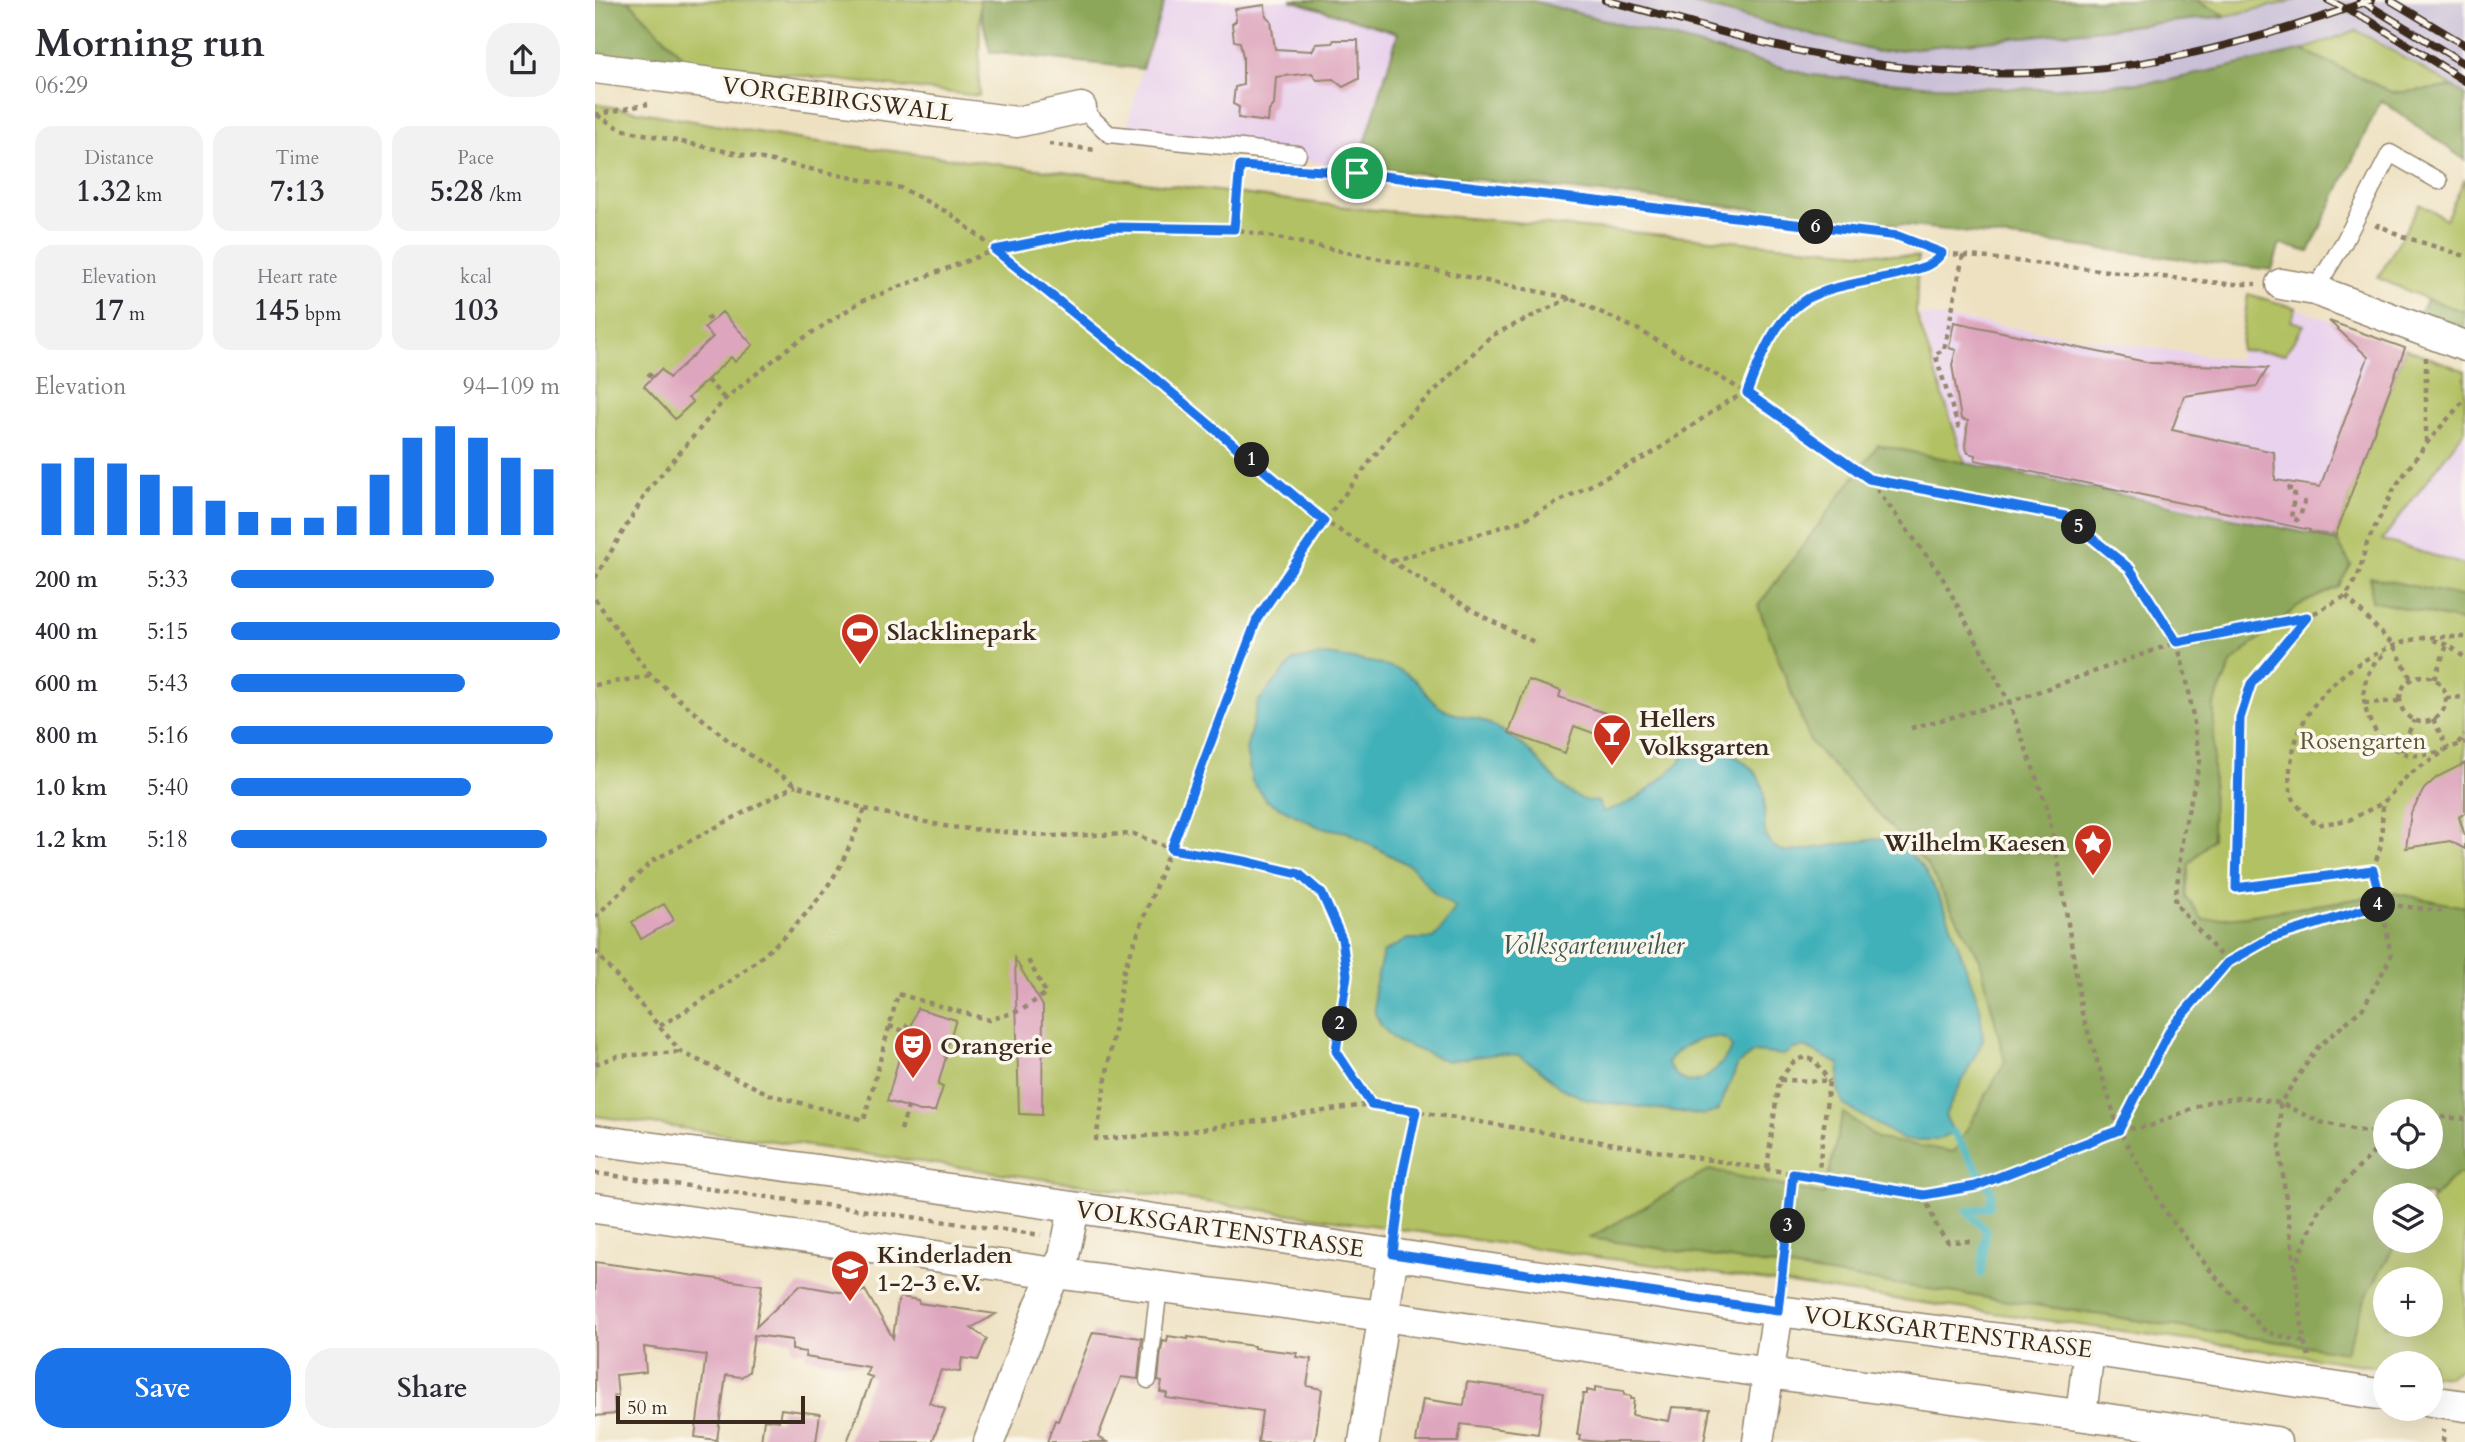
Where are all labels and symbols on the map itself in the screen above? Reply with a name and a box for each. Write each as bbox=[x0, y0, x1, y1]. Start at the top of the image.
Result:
street label: VORGEBIRGSWALL bbox=[720, 69, 956, 130]
pin bbox=[1327, 143, 1387, 203]
pin: 6 bbox=[1799, 210, 1833, 244]
pin: 1 bbox=[1235, 442, 1269, 477]
pin: 5 bbox=[2061, 510, 2097, 544]
sports icon: Slacklinepark bbox=[839, 611, 881, 666]
place label: Slacklinepark bbox=[887, 616, 1037, 649]
place label: Hellers Volksgarten bbox=[1639, 703, 1770, 764]
bar icon: Hellers Volksgarten bbox=[1591, 712, 1633, 767]
park label: Rosengarten bbox=[2300, 725, 2427, 758]
place icon: Wilhelm Kaesen bbox=[2072, 822, 2114, 877]
place label: Wilhelm Kaesen bbox=[1883, 827, 2067, 860]
pin: 4 bbox=[2361, 888, 2395, 922]
water label: Volksgartenweiher bbox=[1502, 928, 1686, 963]
pin: 2 bbox=[1323, 1006, 1357, 1042]
theatre icon: Orangerie bbox=[892, 1025, 934, 1080]
place label: Orangerie bbox=[940, 1030, 1053, 1063]
street label: VOLKSGARTENSTRASSE bbox=[1074, 1193, 1366, 1266]
pin: 3 bbox=[1771, 1208, 1805, 1244]
place label: Kinderladen 1-2-3 e.V. bbox=[877, 1239, 1013, 1300]
school or university icon: Kinderladen 1-2-3 e.V. bbox=[829, 1248, 871, 1303]
street label: VOLKSGARTENSTRASSE bbox=[1802, 1298, 2094, 1367]
scale bar bbox=[616, 1393, 805, 1425]

